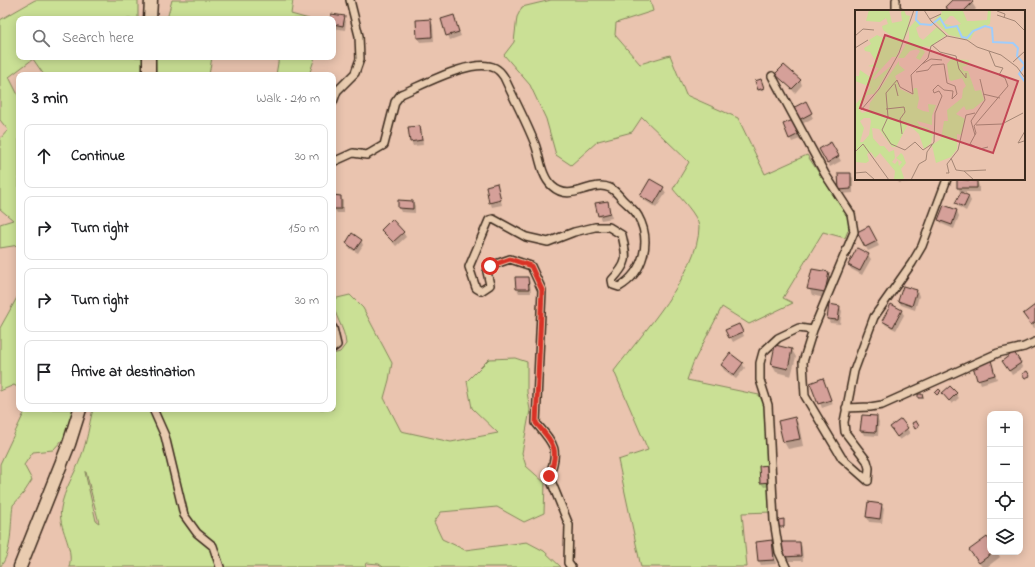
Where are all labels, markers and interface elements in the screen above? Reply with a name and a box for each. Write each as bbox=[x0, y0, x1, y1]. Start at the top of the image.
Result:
inset map bbox=[855, 10, 1025, 180]
search box bbox=[16, 16, 336, 60]
icon: search bbox=[30, 27, 52, 49]
text: Search here bbox=[62, 27, 134, 49]
text: 3 min bbox=[32, 86, 68, 111]
text: Walk · 210 m bbox=[256, 89, 320, 108]
icon: ahead bbox=[33, 145, 55, 167]
text: Continue bbox=[71, 145, 125, 167]
text: 30 m bbox=[295, 147, 319, 166]
icon: right bbox=[33, 217, 55, 239]
text: Turn right bbox=[71, 217, 129, 239]
text: 150 m bbox=[288, 219, 319, 238]
route start bbox=[481, 257, 499, 275]
icon: right bbox=[33, 289, 55, 311]
text: Turn right bbox=[71, 289, 129, 311]
text: 30 m bbox=[295, 291, 319, 310]
icon: arrive bbox=[33, 361, 55, 383]
text: Arrive at destination bbox=[71, 361, 195, 383]
map controls bbox=[987, 411, 1023, 555]
button: + bbox=[987, 411, 1023, 447]
button: − bbox=[987, 447, 1023, 483]
route end bbox=[540, 467, 558, 485]
button: locate bbox=[987, 483, 1023, 519]
button: layers bbox=[987, 519, 1023, 555]

